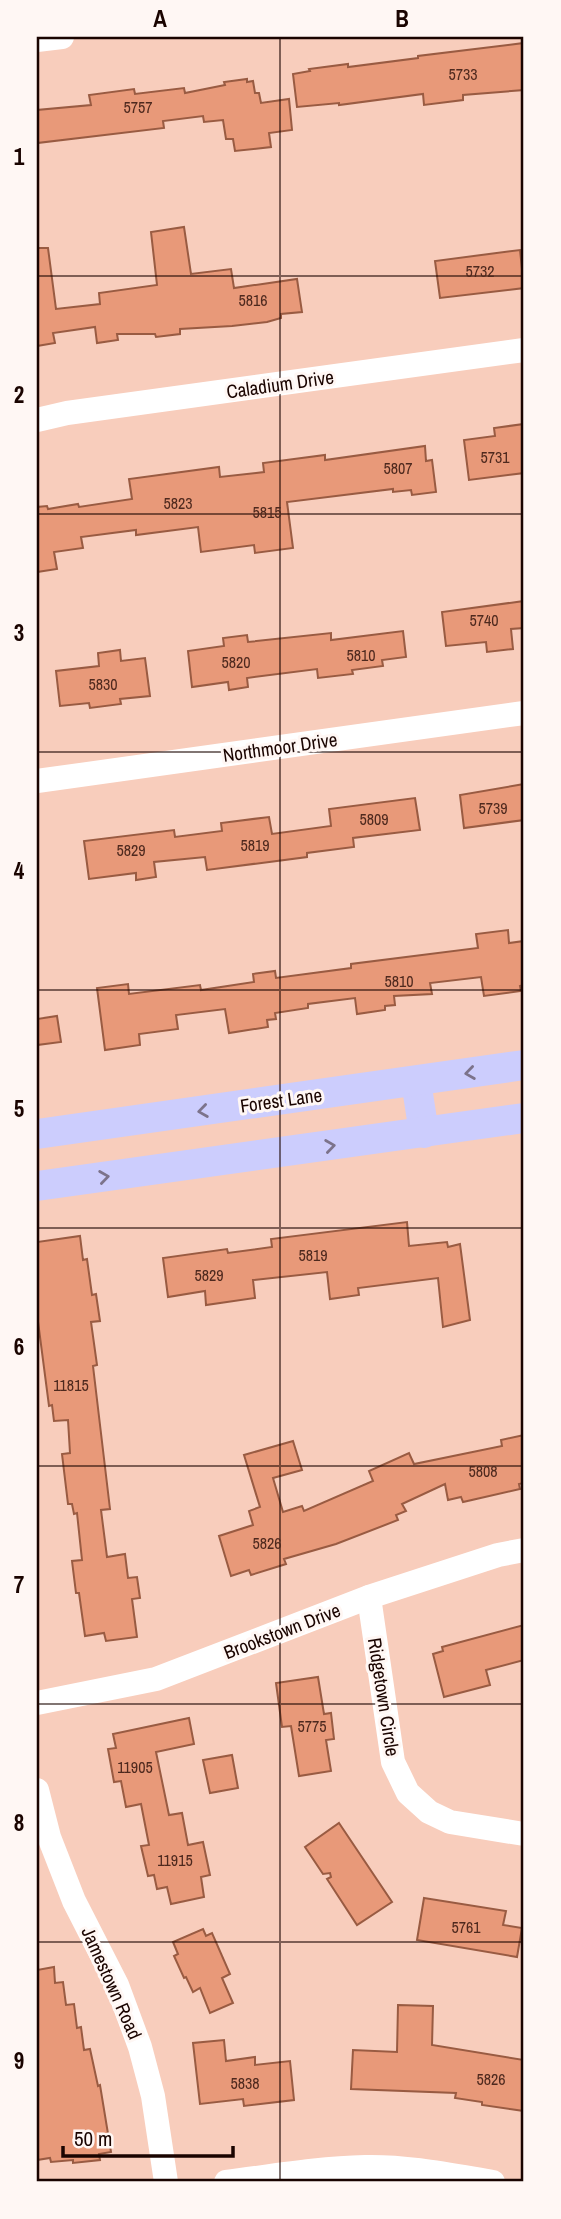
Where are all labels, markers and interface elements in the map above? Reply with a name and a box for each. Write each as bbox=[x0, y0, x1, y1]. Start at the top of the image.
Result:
text: A bbox=[153, 3, 167, 34]
text: B bbox=[395, 3, 409, 34]
house number: 5733 bbox=[448, 63, 478, 85]
house number: 5757 bbox=[123, 96, 153, 118]
text: 1 bbox=[14, 141, 25, 172]
house number: 5732 bbox=[465, 260, 495, 282]
house number: 5816 bbox=[238, 289, 268, 311]
street label: Caladium Drive bbox=[225, 364, 335, 404]
text: 2 bbox=[14, 379, 24, 410]
house number: 5731 bbox=[480, 446, 510, 468]
house number: 5807 bbox=[383, 457, 413, 479]
house number: 5823 bbox=[163, 492, 193, 514]
house number: 5815 bbox=[252, 501, 282, 523]
house number: 5740 bbox=[469, 609, 499, 631]
text: 3 bbox=[14, 617, 24, 648]
house number: 5810 bbox=[346, 644, 376, 666]
house number: 5820 bbox=[221, 651, 251, 673]
house number: 5830 bbox=[88, 673, 118, 695]
street label: Northmoor Drive bbox=[221, 726, 339, 768]
house number: 5739 bbox=[478, 797, 508, 819]
house number: 5809 bbox=[359, 808, 389, 830]
house number: 5819 bbox=[240, 834, 270, 856]
house number: 5829 bbox=[116, 839, 146, 861]
text: 4 bbox=[14, 855, 25, 886]
house number: 5810 bbox=[384, 970, 414, 992]
one-way arrow bbox=[464, 1065, 476, 1080]
street label: Forest Lane bbox=[238, 1081, 324, 1119]
text: 5 bbox=[14, 1093, 24, 1124]
one-way arrow bbox=[197, 1103, 209, 1118]
one-way arrow bbox=[324, 1139, 336, 1154]
one-way arrow bbox=[99, 1169, 110, 1184]
house number: 5819 bbox=[298, 1244, 328, 1266]
house number: 5829 bbox=[194, 1264, 224, 1286]
text: 6 bbox=[14, 1331, 24, 1362]
house number: 11815 bbox=[53, 1374, 89, 1396]
house number: 5808 bbox=[468, 1460, 498, 1482]
house number: 5826 bbox=[252, 1532, 282, 1554]
text: 7 bbox=[14, 1569, 24, 1600]
street label: Brookstown Drive bbox=[220, 1597, 344, 1665]
street label: Ridgetown Circle bbox=[362, 1636, 406, 1758]
house number: 5775 bbox=[297, 1715, 327, 1737]
house number: 11905 bbox=[117, 1756, 153, 1778]
text: 8 bbox=[14, 1807, 24, 1838]
house number: 11915 bbox=[157, 1849, 193, 1871]
house number: 5761 bbox=[451, 1916, 481, 1938]
street label: Jamestown Road bbox=[76, 1923, 148, 2043]
text: 9 bbox=[14, 2045, 24, 2076]
house number: 5826 bbox=[476, 2068, 506, 2090]
house number: 5838 bbox=[230, 2072, 260, 2094]
scale bar bbox=[63, 2114, 233, 2158]
text: 50 m bbox=[74, 2124, 112, 2153]

